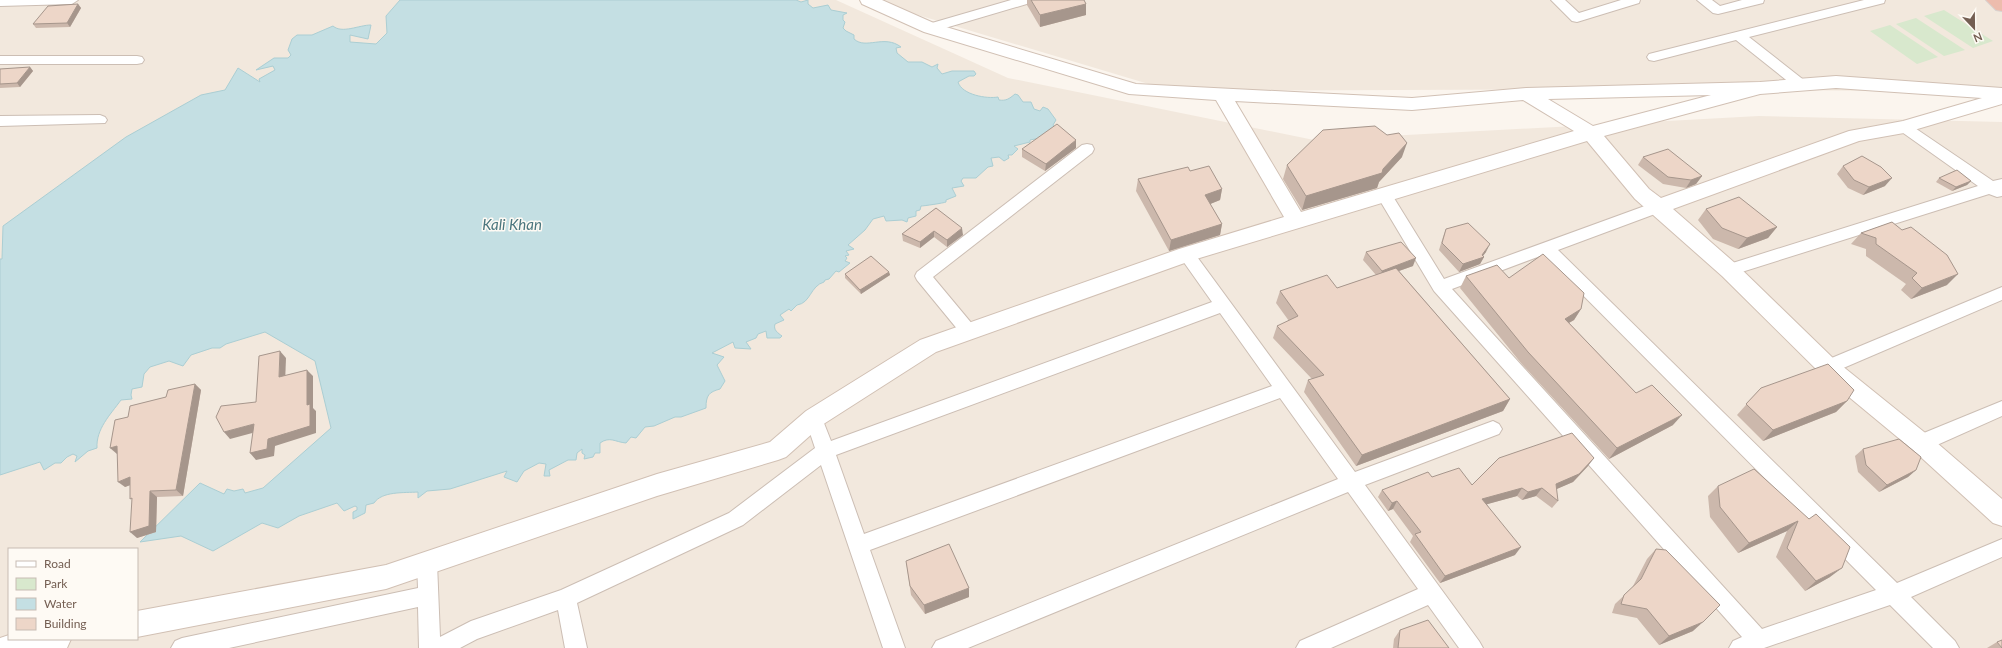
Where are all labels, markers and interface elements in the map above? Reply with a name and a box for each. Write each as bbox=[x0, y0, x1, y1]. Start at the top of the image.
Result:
north arrow bbox=[1954, 8, 1994, 48]
text: N bbox=[1972, 30, 1984, 45]
water label: Kali Khan bbox=[482, 215, 542, 233]
legend bbox=[8, 548, 138, 640]
text: Road bbox=[44, 556, 71, 571]
text: Park bbox=[44, 576, 68, 591]
text: Water bbox=[44, 596, 77, 611]
text: Building bbox=[44, 616, 87, 631]

